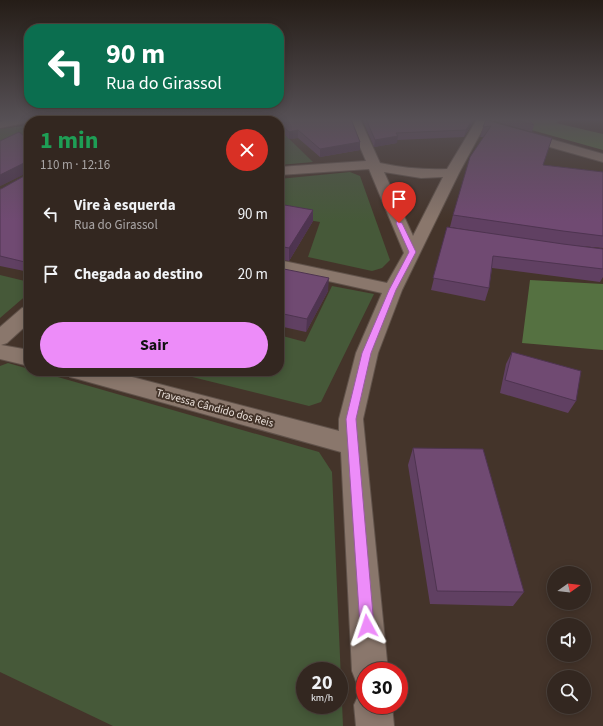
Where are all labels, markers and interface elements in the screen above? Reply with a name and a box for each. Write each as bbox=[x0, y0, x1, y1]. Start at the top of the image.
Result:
text: 90 m bbox=[106, 34, 165, 74]
icon: left bbox=[40, 40, 92, 92]
text: Rua do Girassol bbox=[106, 71, 222, 96]
text: 1 min bbox=[40, 123, 98, 158]
button: close bbox=[226, 129, 268, 171]
text: 110 m · 12:16 bbox=[40, 156, 110, 174]
pin bbox=[382, 182, 416, 223]
icon: arrive bbox=[388, 188, 410, 210]
text: Vire à esquerda bbox=[74, 195, 176, 216]
icon: left bbox=[40, 203, 62, 225]
text: 90 m bbox=[238, 204, 268, 225]
text: Rua do Girassol bbox=[74, 216, 158, 234]
icon: arrive bbox=[40, 263, 62, 285]
text: Chegada ao destino bbox=[74, 264, 203, 285]
text: 20 m bbox=[238, 264, 268, 285]
button: Sair bbox=[40, 322, 268, 368]
street label: Travessa Cândido dos Reis bbox=[155, 385, 276, 431]
north arrow bbox=[547, 566, 591, 610]
map controls bbox=[547, 566, 591, 714]
position arrow bbox=[346, 605, 388, 647]
button: sound bbox=[547, 618, 591, 662]
speed limit sign: 30 bbox=[356, 662, 408, 714]
text: 20 bbox=[311, 669, 333, 697]
button: search bbox=[547, 670, 591, 714]
text: km/h bbox=[311, 691, 333, 705]

